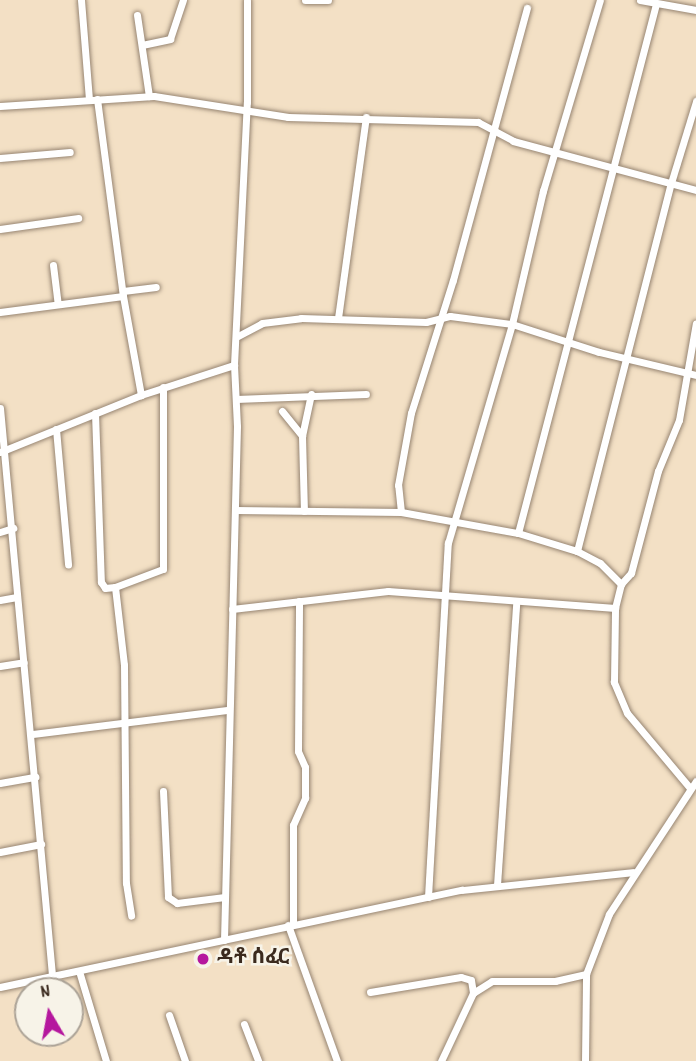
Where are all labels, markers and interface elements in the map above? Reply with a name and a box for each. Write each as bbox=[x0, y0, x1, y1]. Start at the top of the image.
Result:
place label: ዳቶ ሰፈር bbox=[217, 946, 289, 972]
marker: ዳቶ ሰፈር bbox=[195, 951, 211, 967]
north arrow bbox=[14, 977, 84, 1047]
text: N bbox=[39, 979, 53, 1007]

